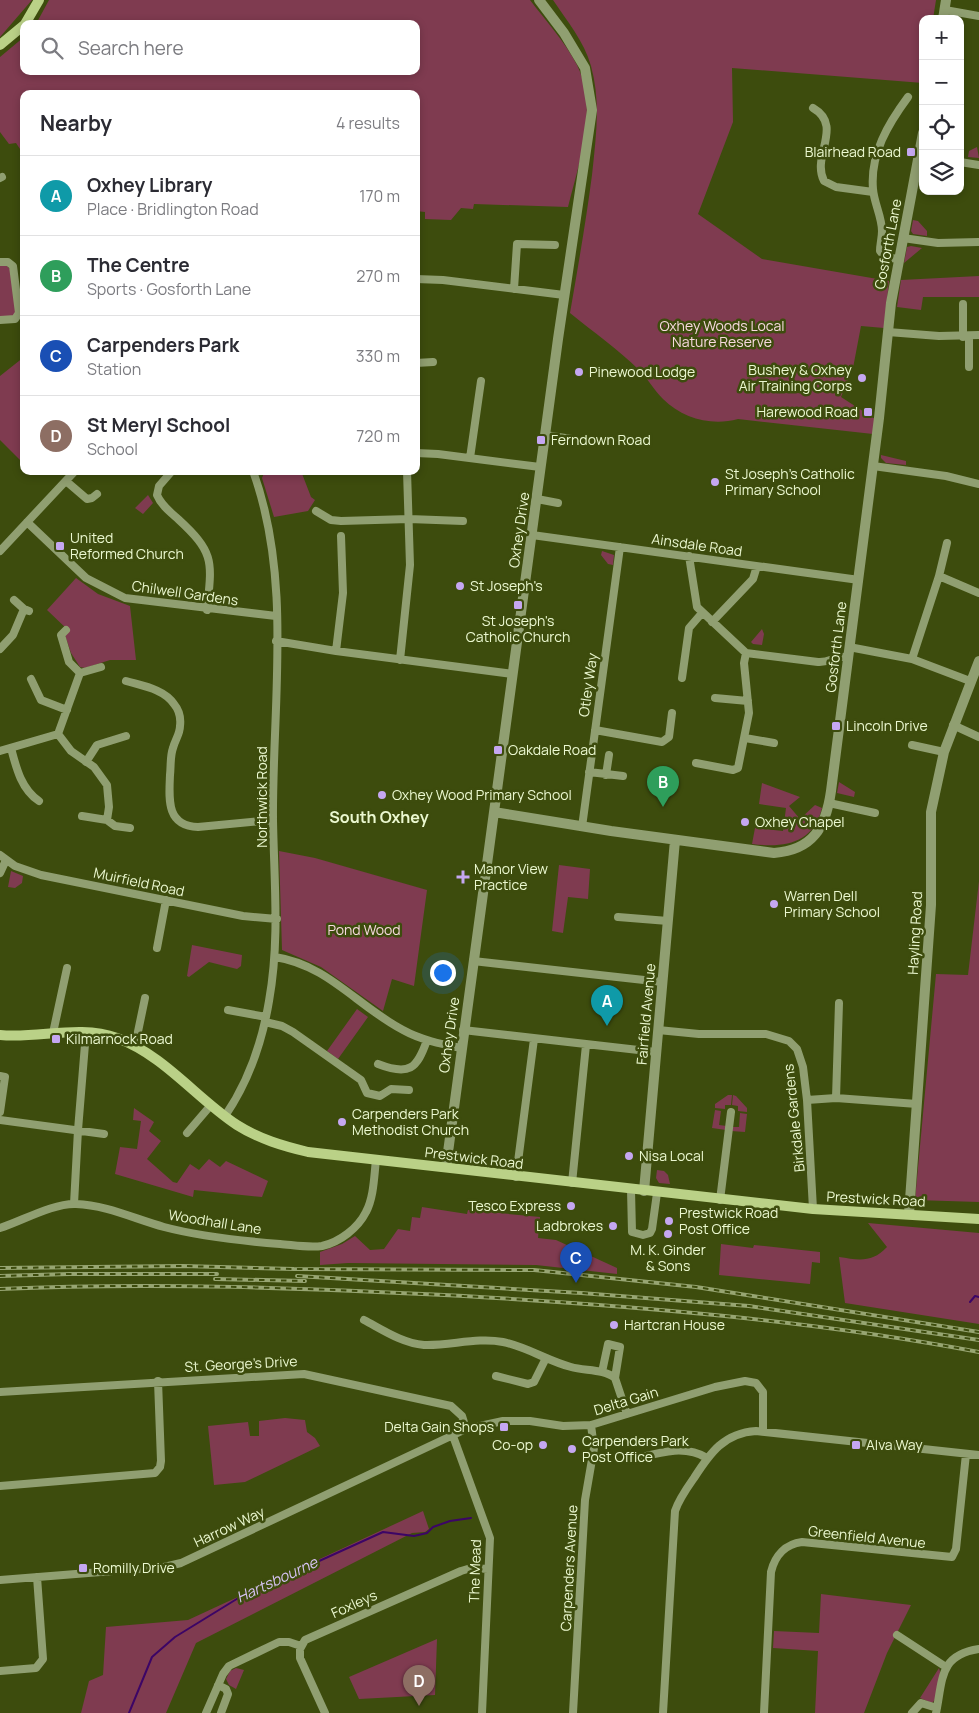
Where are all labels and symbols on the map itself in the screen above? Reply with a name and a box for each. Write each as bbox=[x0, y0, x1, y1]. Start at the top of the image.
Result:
place label: Blairhead Road bbox=[805, 142, 901, 161]
marker: Blairhead Road bbox=[905, 146, 917, 158]
street label: Gosforth Lane bbox=[869, 197, 906, 291]
park label: Oxhey Woods Local Nature Reserve bbox=[659, 316, 785, 351]
place label: Bushey & Oxhey Air Training Corps bbox=[739, 360, 853, 395]
place label: Pinewood Lodge bbox=[589, 362, 695, 381]
marker: Pinewood Lodge bbox=[573, 366, 585, 378]
marker: Bushey & Oxhey Air Training Corps bbox=[856, 372, 868, 384]
place label: Harewood Road bbox=[757, 402, 858, 421]
marker: Harewood Road bbox=[862, 406, 874, 418]
place label: Ferndown Road bbox=[551, 430, 651, 449]
marker: Ferndown Road bbox=[535, 434, 547, 446]
place label: St Joseph's Catholic Primary School bbox=[725, 464, 855, 499]
marker: St Joseph's Catholic Primary School bbox=[709, 476, 721, 488]
street label: Oxhey Drive bbox=[504, 491, 533, 569]
place label: United Reformed Church bbox=[70, 528, 184, 563]
street label: Ainsdale Road bbox=[651, 529, 744, 560]
marker: United Reformed Church bbox=[54, 540, 66, 552]
street label: Chilwell Gardens bbox=[131, 576, 240, 609]
place label: St Joseph's bbox=[470, 576, 543, 595]
marker: St Joseph's bbox=[454, 580, 466, 592]
marker: St Joseph's Catholic Church bbox=[512, 599, 524, 611]
street label: Gosforth Lane bbox=[820, 600, 851, 694]
place label: St Joseph's Catholic Church bbox=[466, 611, 570, 646]
street label: Otley Way bbox=[574, 651, 601, 718]
place label: Lincoln Drive bbox=[846, 716, 928, 735]
marker: Lincoln Drive bbox=[830, 720, 842, 732]
place label: Oakdale Road bbox=[508, 740, 596, 759]
marker: Oakdale Road bbox=[492, 744, 504, 756]
street label: Northwick Road bbox=[252, 746, 271, 848]
pin: B bbox=[647, 766, 679, 807]
place label: Oxhey Wood Primary School bbox=[392, 785, 572, 804]
marker: Oxhey Wood Primary School bbox=[376, 789, 388, 801]
district label: South Oxhey bbox=[329, 806, 429, 828]
place label: Oxhey Chapel bbox=[755, 812, 845, 831]
marker: Oxhey Chapel bbox=[739, 816, 751, 828]
place label: Manor View Practice bbox=[474, 859, 548, 894]
street label: Muirfield Road bbox=[92, 863, 186, 900]
marker: Manor View Practice bbox=[456, 870, 470, 884]
place label: Warren Dell Primary School bbox=[784, 886, 880, 921]
street label: Hayling Road bbox=[903, 891, 926, 975]
marker: Warren Dell Primary School bbox=[768, 898, 780, 910]
park label: Pond Wood bbox=[327, 920, 401, 939]
your location bbox=[430, 960, 456, 986]
street label: Fairfield Avenue bbox=[632, 962, 659, 1065]
pin: A bbox=[591, 985, 623, 1026]
street label: Oxhey Drive bbox=[434, 996, 463, 1074]
place label: Kilmarnock Road bbox=[66, 1029, 173, 1048]
marker: Kilmarnock Road bbox=[50, 1033, 62, 1045]
street label: Birkdale Gardens bbox=[778, 1063, 809, 1173]
place label: Carpenders Park Methodist Church bbox=[352, 1104, 469, 1139]
marker: Carpenders Park Methodist Church bbox=[336, 1116, 348, 1128]
street label: Prestwick Road bbox=[424, 1142, 524, 1173]
place label: Nisa Local bbox=[639, 1146, 704, 1165]
marker: Nisa Local bbox=[623, 1150, 635, 1162]
street label: Prestwick Road bbox=[826, 1186, 926, 1211]
place label: Tesco Express bbox=[468, 1196, 561, 1215]
marker: Tesco Express bbox=[565, 1200, 577, 1212]
place label: Prestwick Road Post Office bbox=[679, 1203, 778, 1238]
street label: Woodhall Lane bbox=[167, 1205, 263, 1238]
marker: Prestwick Road Post Office bbox=[663, 1215, 675, 1227]
place label: Ladbrokes bbox=[536, 1216, 603, 1235]
marker: Ladbrokes bbox=[607, 1220, 619, 1232]
marker: M. K. Ginder & Sons bbox=[662, 1228, 674, 1240]
place label: M. K. Ginder & Sons bbox=[630, 1240, 706, 1275]
pin: C bbox=[560, 1242, 592, 1283]
place label: Hartcran House bbox=[624, 1315, 725, 1334]
marker: Hartcran House bbox=[608, 1319, 620, 1331]
street label: St. George's Drive bbox=[184, 1351, 298, 1376]
street label: Delta Gain bbox=[591, 1382, 660, 1419]
place label: Delta Gain Shops bbox=[384, 1417, 494, 1436]
marker: Delta Gain Shops bbox=[498, 1421, 510, 1433]
place label: Carpenders Park Post Office bbox=[582, 1431, 690, 1466]
place label: Co-op bbox=[492, 1435, 533, 1454]
place label: Alva Way bbox=[866, 1435, 923, 1454]
marker: Co-op bbox=[537, 1439, 549, 1451]
marker: Alva Way bbox=[850, 1439, 862, 1451]
marker: Carpenders Park Post Office bbox=[566, 1443, 578, 1455]
street label: Harrow Way bbox=[190, 1502, 268, 1551]
street label: Carpenders Avenue bbox=[556, 1504, 581, 1632]
street label: Greenfield Avenue bbox=[807, 1521, 927, 1552]
street label: The Mead bbox=[464, 1539, 485, 1603]
water label: Hartsbourne bbox=[233, 1551, 322, 1608]
place label: Romilly Drive bbox=[93, 1558, 175, 1577]
marker: Romilly Drive bbox=[77, 1562, 89, 1574]
street label: Foxleys bbox=[328, 1585, 380, 1622]
pin: D bbox=[403, 1665, 435, 1706]

